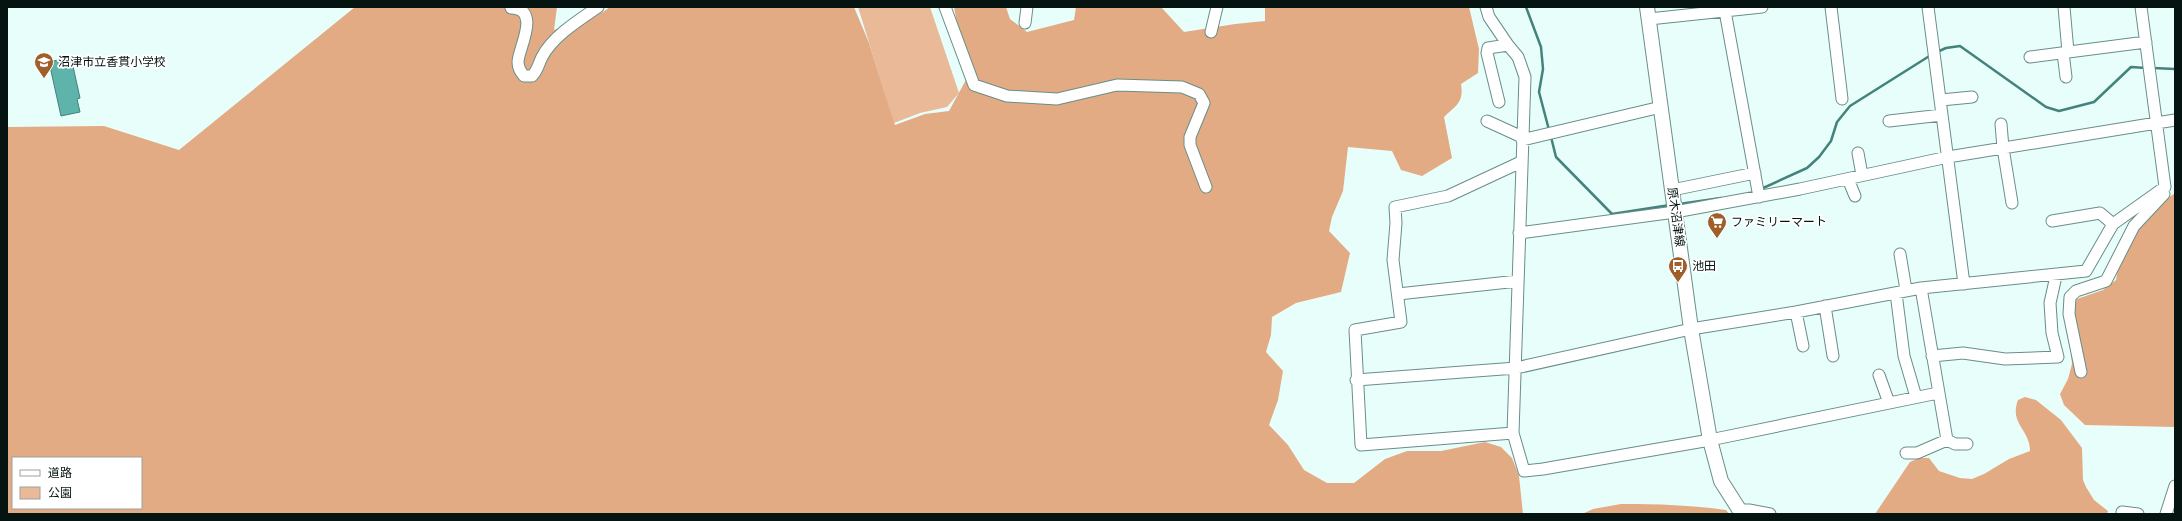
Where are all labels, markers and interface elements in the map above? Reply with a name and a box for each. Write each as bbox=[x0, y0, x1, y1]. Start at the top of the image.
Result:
school or university icon: 沼津市立香貫小学校 bbox=[33, 51, 55, 79]
place label: 沼津市立香貫小学校 bbox=[58, 55, 166, 69]
street label: 原木沼津線 bbox=[1665, 186, 1687, 248]
supermarket icon: ファミリーマート bbox=[1706, 211, 1728, 239]
place label: ファミリーマート bbox=[1731, 215, 1827, 229]
bus stop icon: 池田 bbox=[1667, 255, 1689, 283]
place label: 池田 bbox=[1692, 259, 1716, 273]
legend bbox=[12, 457, 142, 509]
text: 道路 bbox=[48, 466, 72, 480]
text: 公園 bbox=[48, 486, 72, 500]

